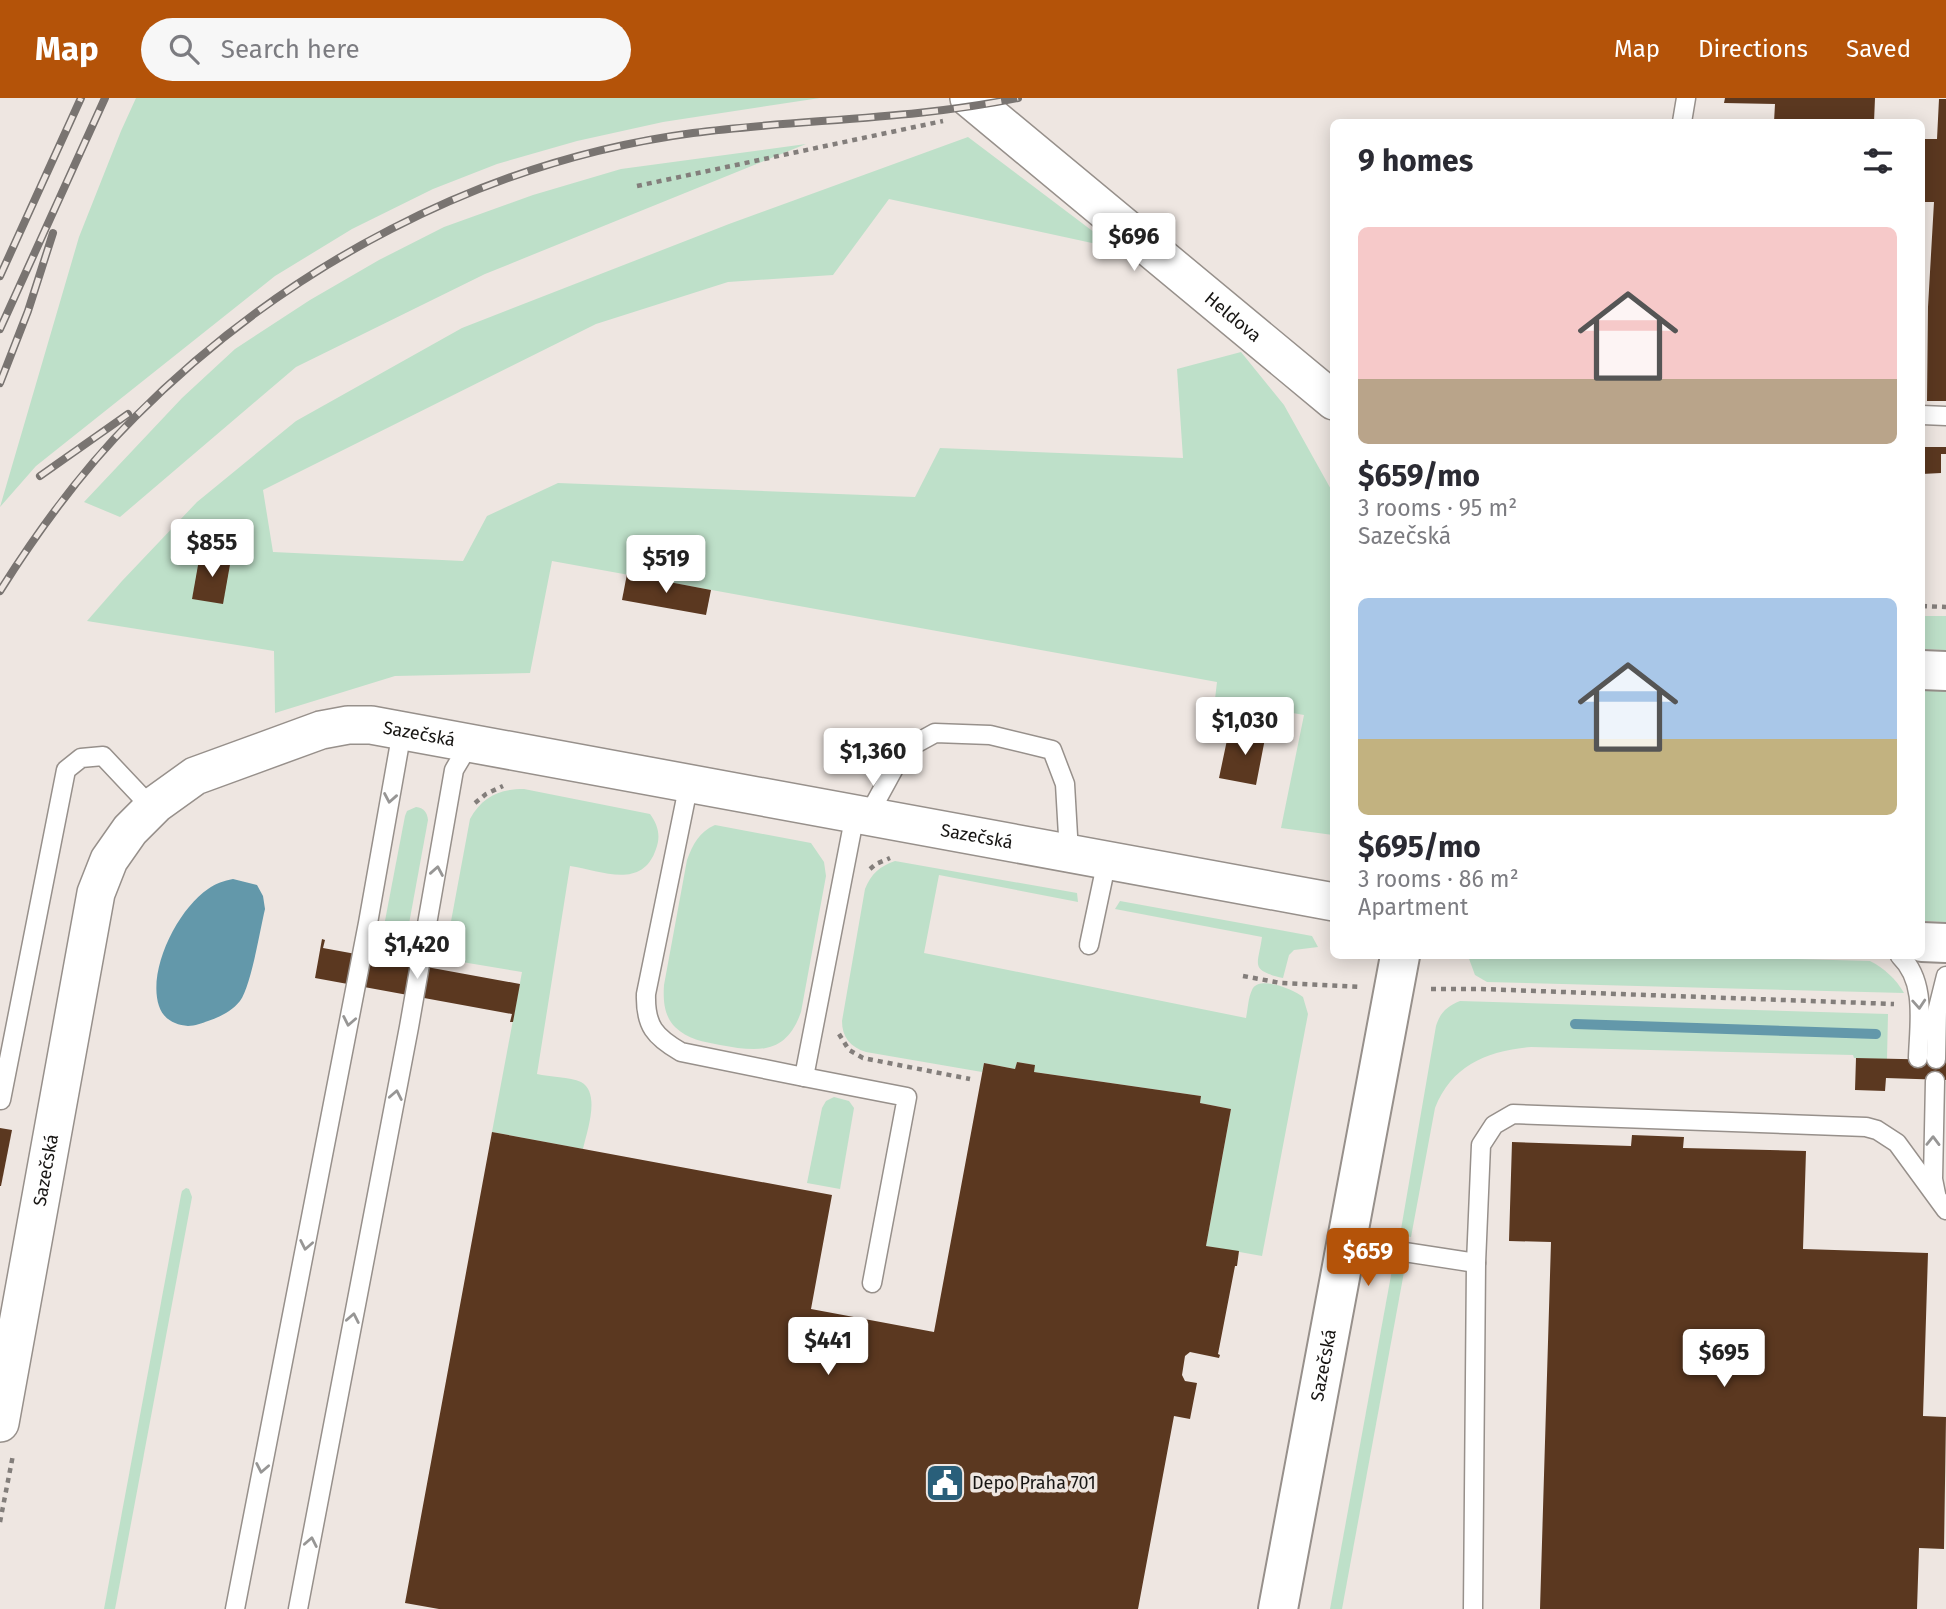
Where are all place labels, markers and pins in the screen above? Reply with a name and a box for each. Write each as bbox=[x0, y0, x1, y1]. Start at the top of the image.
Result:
pin: $696 bbox=[1093, 214, 1175, 273]
pin: $855 bbox=[171, 519, 253, 579]
pin: $519 bbox=[625, 536, 707, 595]
pin: $1,030 bbox=[1188, 698, 1302, 757]
pin: $1,360 bbox=[816, 728, 930, 788]
pin: $1,420 bbox=[360, 922, 474, 981]
pin: $659 bbox=[1327, 1228, 1409, 1288]
pin: $441 bbox=[787, 1318, 869, 1377]
pin: $695 bbox=[1683, 1330, 1765, 1389]
public building icon: Depo Praha 701 bbox=[924, 1462, 966, 1504]
place label: Depo Praha 701 bbox=[972, 1472, 1096, 1494]

